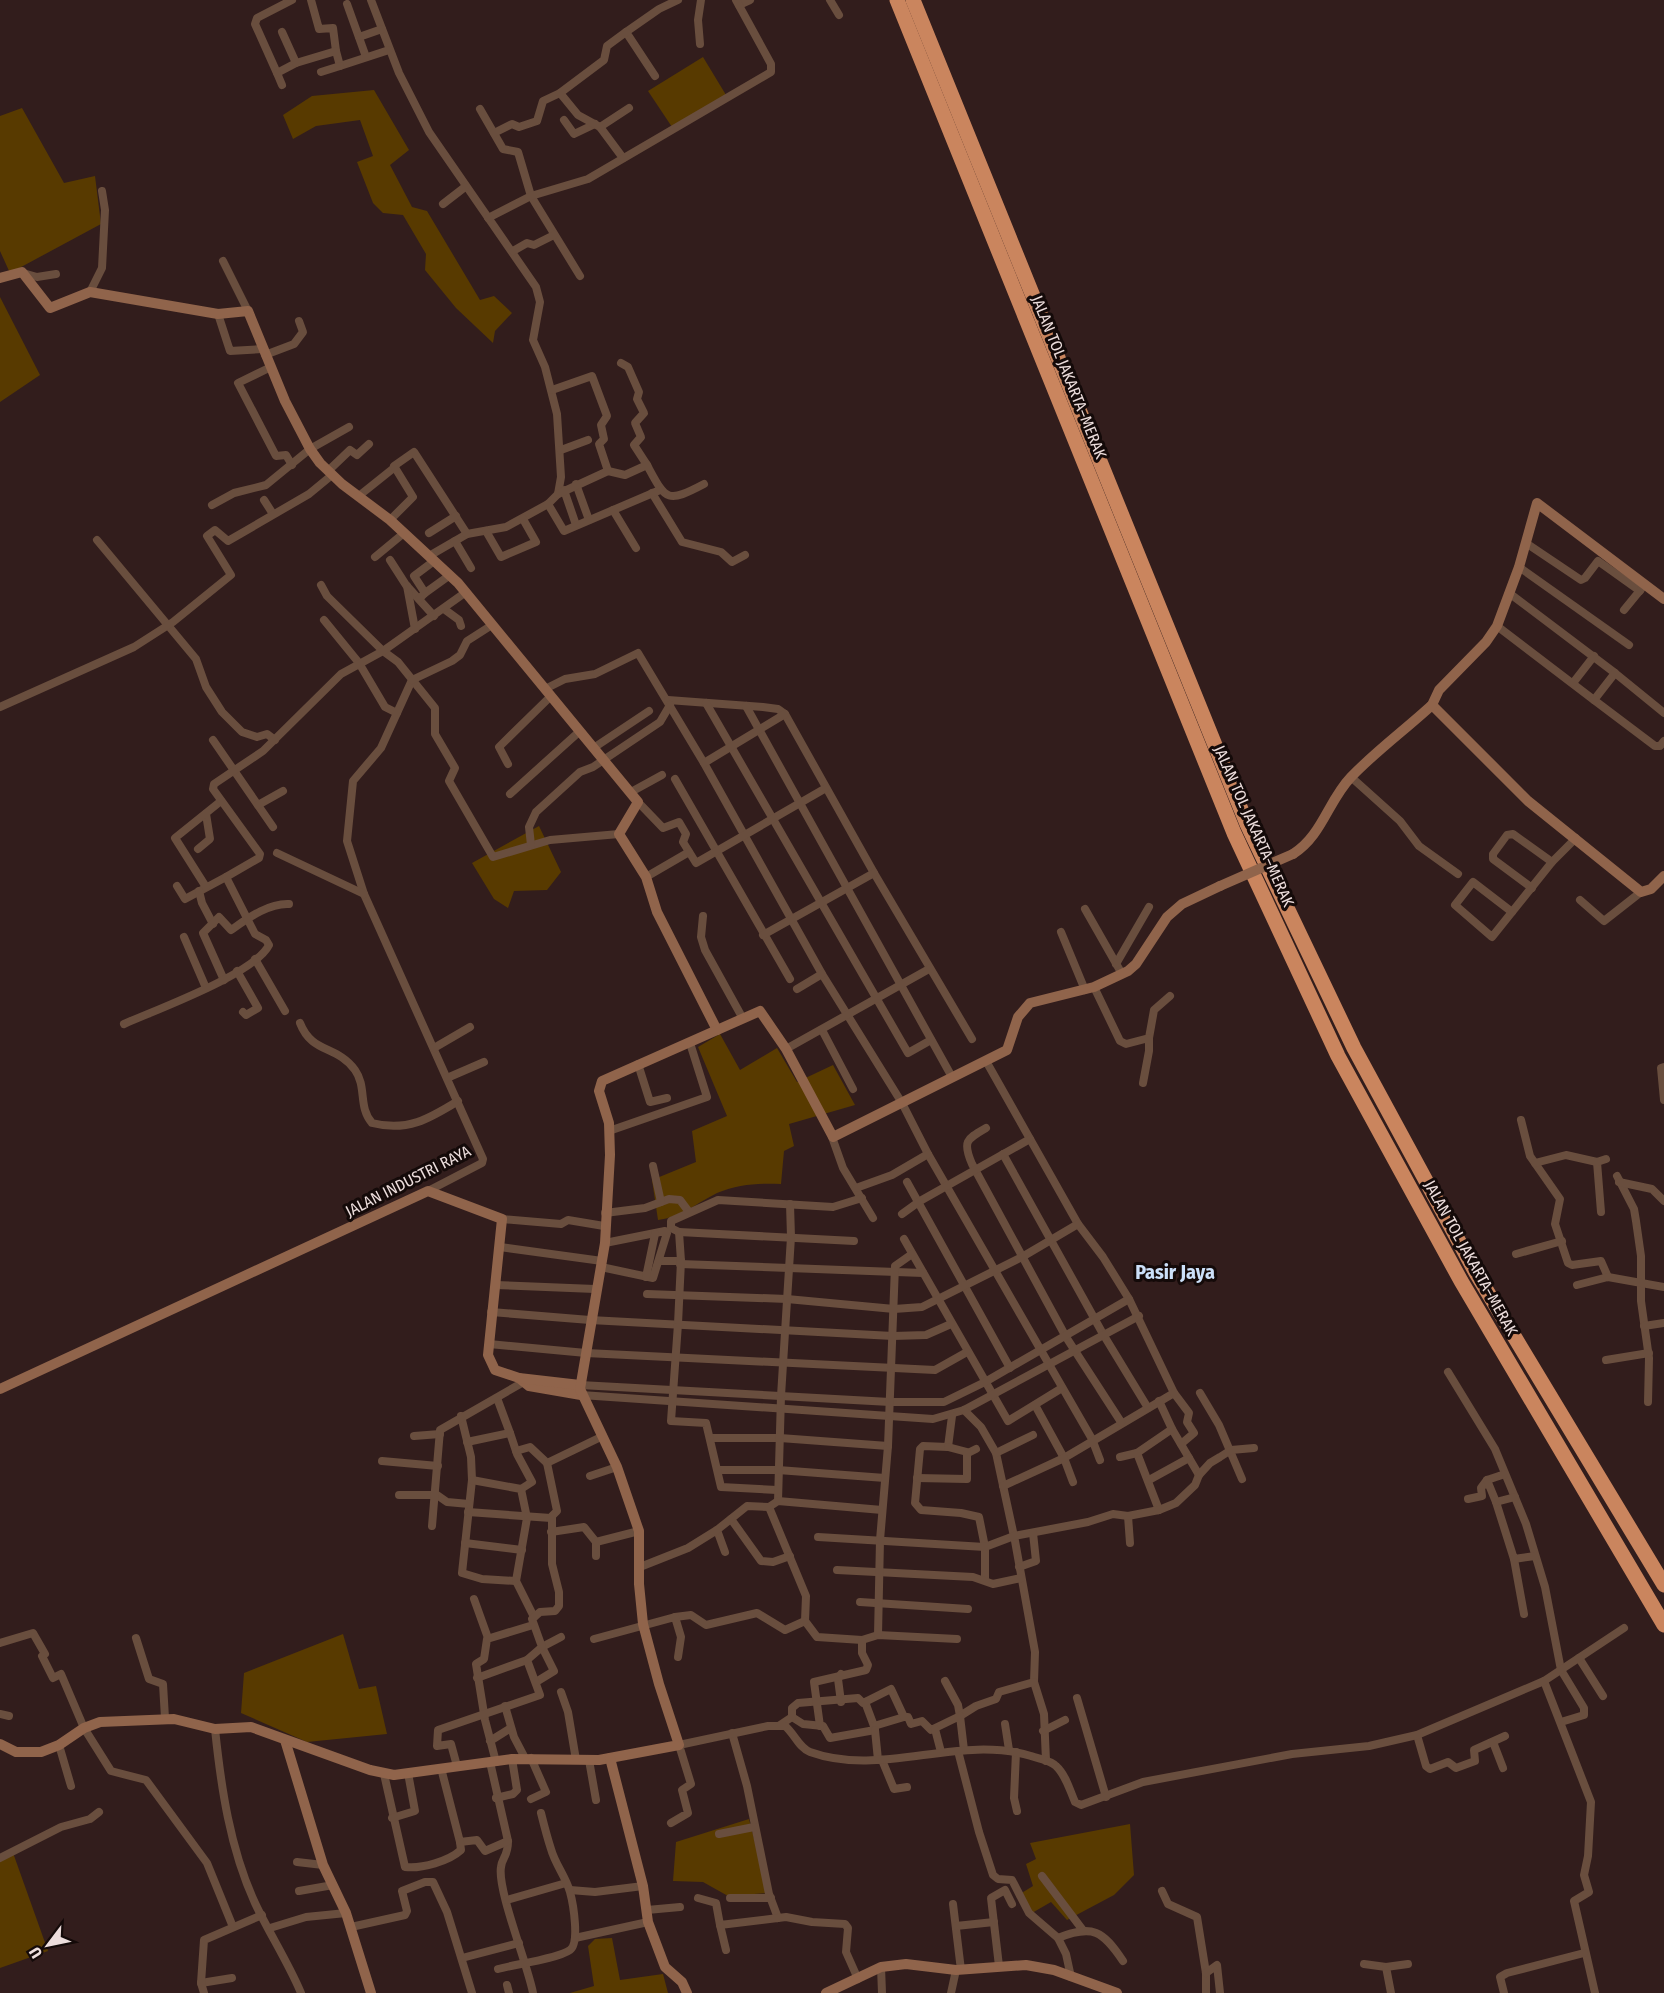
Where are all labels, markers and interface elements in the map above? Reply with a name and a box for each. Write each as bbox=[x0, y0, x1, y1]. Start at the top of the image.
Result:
street label: JALAN TOL JAKARTA–MERAK bbox=[1028, 293, 1111, 462]
street label: JALAN TOL JAKARTA–MERAK bbox=[1210, 742, 1298, 910]
street label: JALAN INDUSTRI RAYA bbox=[342, 1141, 474, 1221]
street label: JALAN TOL JAKARTA–MERAK bbox=[1420, 1177, 1522, 1339]
district label: Pasir Jaya bbox=[1135, 1260, 1215, 1284]
north arrow bbox=[18, 1915, 78, 1975]
text: U bbox=[25, 1944, 46, 1962]

